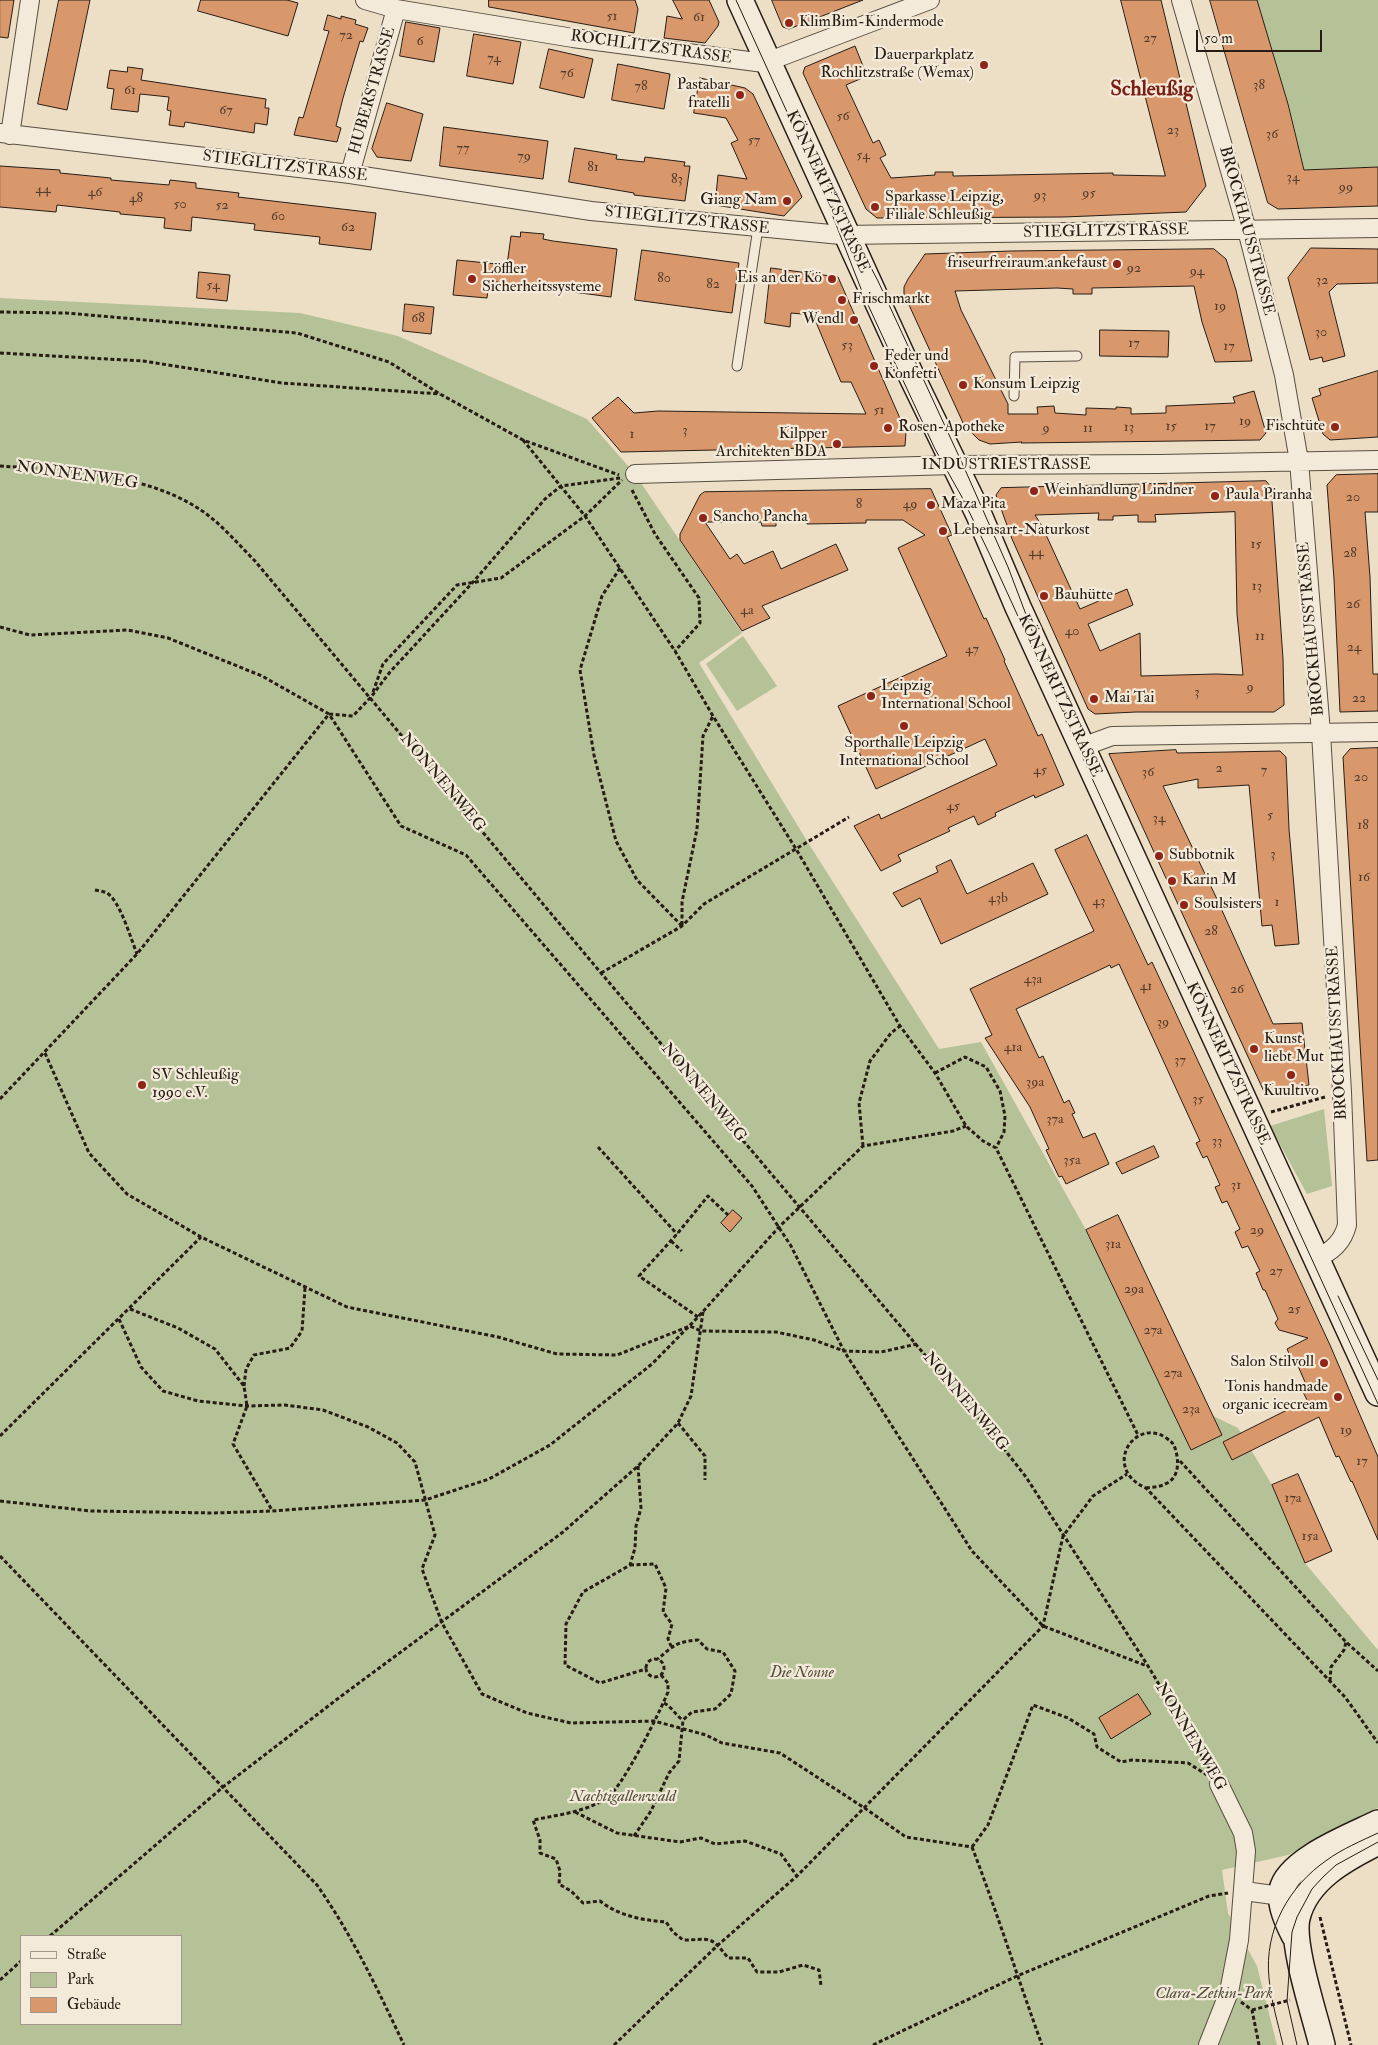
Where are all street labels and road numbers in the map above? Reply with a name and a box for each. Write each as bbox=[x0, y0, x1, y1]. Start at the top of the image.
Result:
street label: HUBERSTRASSE bbox=[346, 25, 400, 157]
street label: ROCHLITZSTRASSE bbox=[569, 27, 733, 69]
street label: KÖNNERITZSTRASSE bbox=[781, 108, 873, 276]
street label: BROCKHAUSSTRASSE bbox=[1214, 144, 1278, 318]
street label: STIEGLITZSTRASSE bbox=[202, 147, 368, 187]
street label: STIEGLITZSTRASSE bbox=[604, 203, 770, 239]
street label: STIEGLITZSTRASSE bbox=[1023, 221, 1189, 243]
street label: INDUSTRIESTRASSE bbox=[921, 456, 1091, 476]
street label: NONNENWEG bbox=[15, 458, 139, 494]
street label: BROCKHAUSSTRASSE bbox=[1295, 541, 1329, 717]
street label: KÖNNERITZSTRASSE bbox=[1013, 612, 1105, 780]
street label: NONNENWEG bbox=[395, 730, 489, 836]
street label: BROCKHAUSSTRASSE bbox=[1324, 945, 1352, 1121]
street label: KÖNNERITZSTRASSE bbox=[1181, 980, 1273, 1148]
street label: NONNENWEG bbox=[656, 1040, 750, 1146]
street label: NONNENWEG bbox=[918, 1349, 1012, 1455]
street label: NONNENWEG bbox=[1150, 1679, 1230, 1795]

